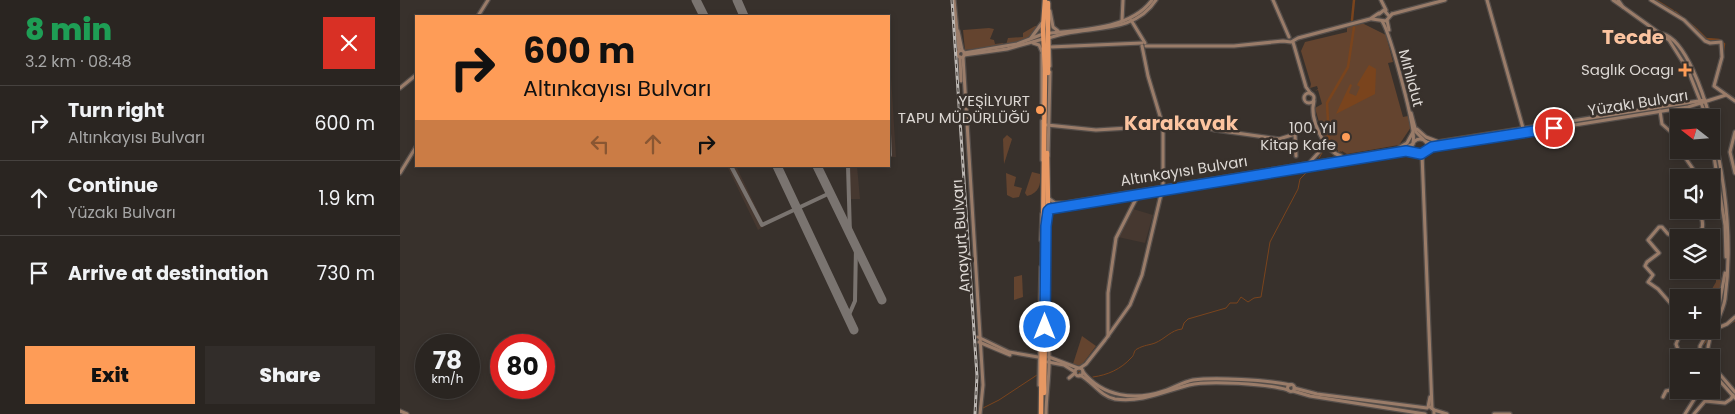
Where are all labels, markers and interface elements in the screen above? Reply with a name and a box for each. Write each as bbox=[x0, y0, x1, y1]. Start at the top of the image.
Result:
text: 8 min bbox=[25, 8, 112, 51]
button: close bbox=[323, 17, 375, 69]
district label: Tecde bbox=[1602, 23, 1664, 51]
text: 600 m bbox=[523, 26, 635, 75]
icon: right bbox=[440, 35, 505, 100]
street label: Mıhlıdut bbox=[1394, 47, 1429, 109]
text: 3.2 km · 08:48 bbox=[25, 50, 132, 73]
place label: Saglık Ocagı bbox=[1581, 59, 1674, 80]
marker: Saglık Ocagı bbox=[1678, 63, 1692, 77]
text: Altınkayısı Bulvarı bbox=[523, 73, 711, 104]
street label: Yüzakı Bulvarı bbox=[1586, 84, 1689, 121]
place label: YEŞİLYURT TAPU MÜDÜRLÜĞÜ bbox=[898, 90, 1030, 128]
text: Turn right bbox=[68, 97, 164, 124]
marker: YEŞİLYURT TAPU MÜDÜRLÜĞÜ bbox=[1034, 104, 1046, 116]
pin bbox=[1533, 107, 1575, 149]
icon: right bbox=[25, 109, 53, 137]
district label: Karakavak bbox=[1124, 109, 1239, 137]
north arrow bbox=[1670, 109, 1720, 159]
map controls bbox=[1670, 109, 1720, 399]
text: 600 m bbox=[314, 110, 375, 137]
icon: arrive bbox=[1540, 114, 1568, 142]
place label: 100. Yıl Kitap Kafe bbox=[1260, 117, 1336, 155]
text: Altınkayısı Bulvarı bbox=[68, 126, 205, 149]
icon: left bbox=[586, 130, 614, 158]
icon: ahead bbox=[639, 130, 667, 158]
icon: right bbox=[692, 130, 720, 158]
marker: 100. Yıl Kitap Kafe bbox=[1340, 131, 1352, 143]
street label: Altınkayısı Bulvarı bbox=[1119, 150, 1249, 191]
button: sound bbox=[1670, 169, 1720, 219]
text: Continue bbox=[68, 172, 158, 199]
street label: Anayurt Bulvarı bbox=[946, 179, 975, 293]
icon: ahead bbox=[25, 184, 53, 212]
text: 1.9 km bbox=[319, 185, 375, 212]
text: Yüzakı Bulvarı bbox=[68, 201, 176, 224]
button: layers bbox=[1670, 229, 1720, 279]
icon: arrive bbox=[25, 259, 53, 287]
text: Arrive at destination bbox=[68, 260, 269, 287]
text: 730 m bbox=[317, 260, 375, 287]
button: + bbox=[1670, 289, 1720, 339]
position arrow bbox=[1018, 300, 1070, 352]
speed limit sign: 80 bbox=[490, 334, 555, 399]
text: 78 bbox=[433, 343, 462, 378]
button: Exit bbox=[25, 346, 195, 404]
button: Share bbox=[205, 346, 375, 404]
button: − bbox=[1670, 349, 1720, 399]
text: km/h bbox=[432, 370, 463, 387]

